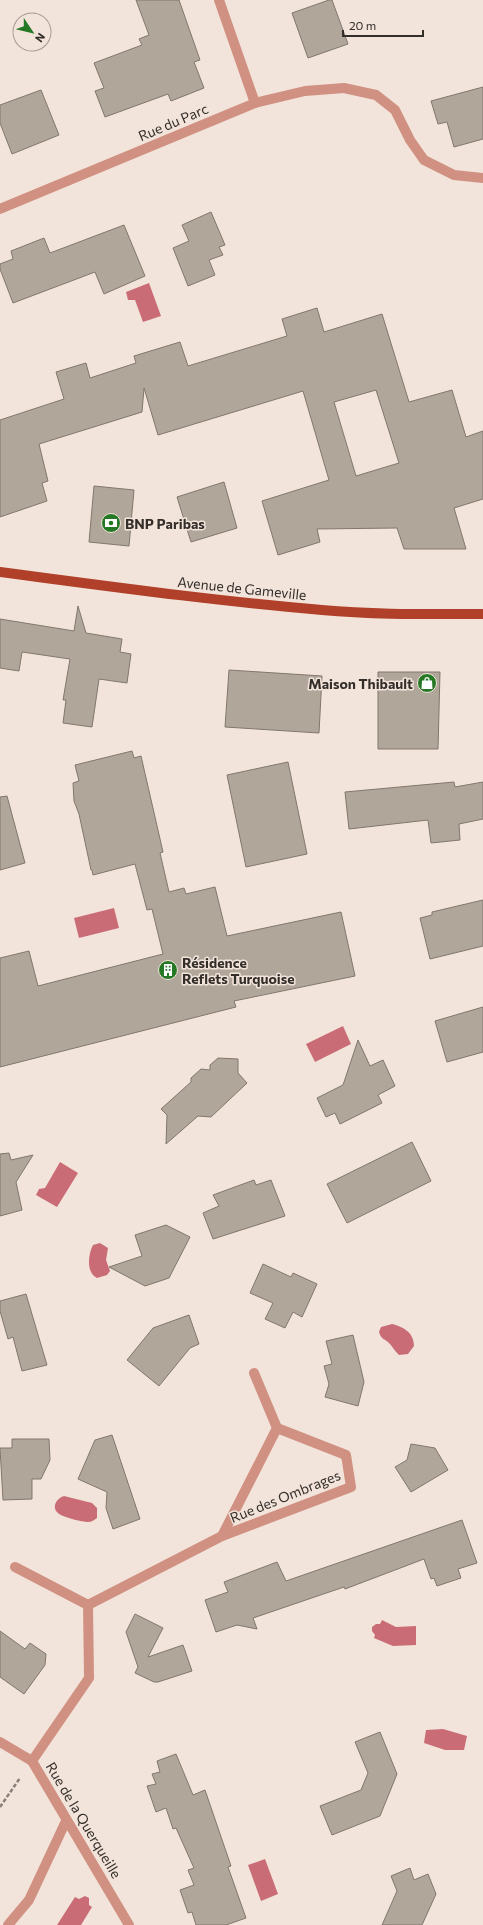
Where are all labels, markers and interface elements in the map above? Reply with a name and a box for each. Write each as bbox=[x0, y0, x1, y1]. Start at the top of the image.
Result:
north arrow bbox=[12, 12, 52, 52]
scale bar bbox=[343, 12, 423, 38]
text: 20 m bbox=[349, 18, 376, 32]
text: N bbox=[33, 31, 48, 45]
street label: Rue du Parc bbox=[136, 100, 211, 144]
bank icon: BNP Paribas bbox=[100, 512, 122, 534]
place label: BNP Paribas bbox=[125, 515, 205, 532]
street label: Avenue de Gameville bbox=[177, 573, 307, 603]
shop icon: Maison Thibault bbox=[416, 672, 438, 694]
place label: Maison Thibault bbox=[308, 675, 413, 692]
place label: Résidence Reflets Turquoise bbox=[182, 954, 295, 987]
building icon: Résidence Reflets Turquoise bbox=[157, 959, 179, 981]
street label: Rue des Ombrages bbox=[227, 1466, 343, 1526]
street label: Rue de la Querqueille bbox=[43, 1759, 125, 1881]

